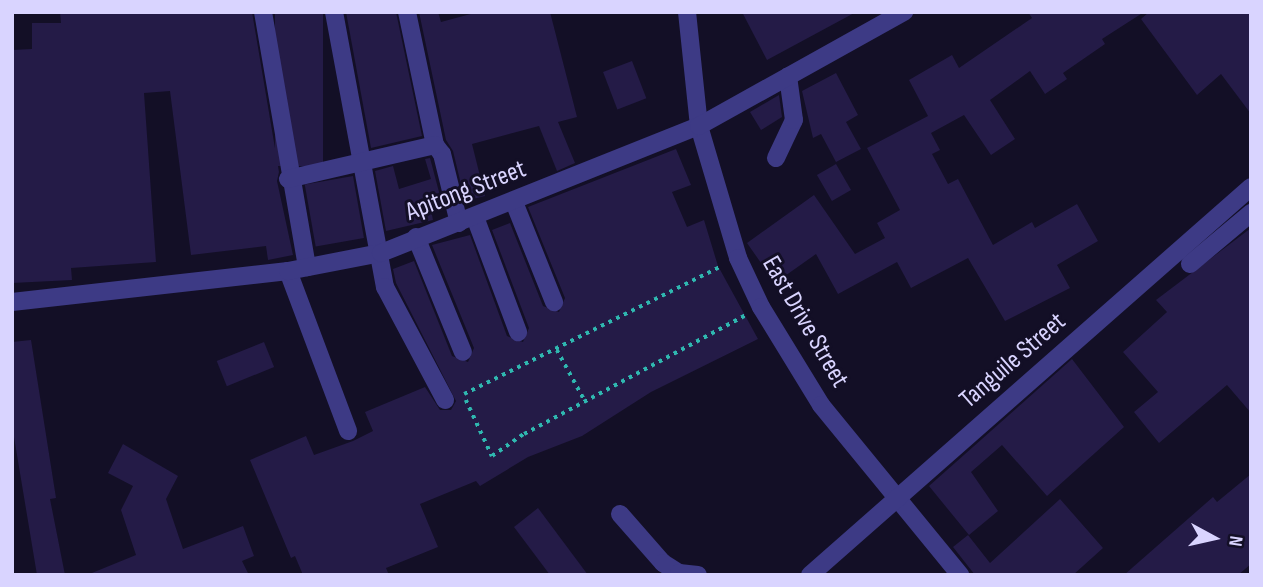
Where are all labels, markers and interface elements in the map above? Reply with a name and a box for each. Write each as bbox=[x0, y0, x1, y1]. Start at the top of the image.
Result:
street label: Apitong Street bbox=[401, 154, 531, 228]
street label: East Drive Street bbox=[755, 251, 855, 393]
street label: Tanguile Street bbox=[954, 306, 1072, 416]
north arrow bbox=[1179, 503, 1249, 573]
text: N bbox=[1223, 534, 1247, 548]

